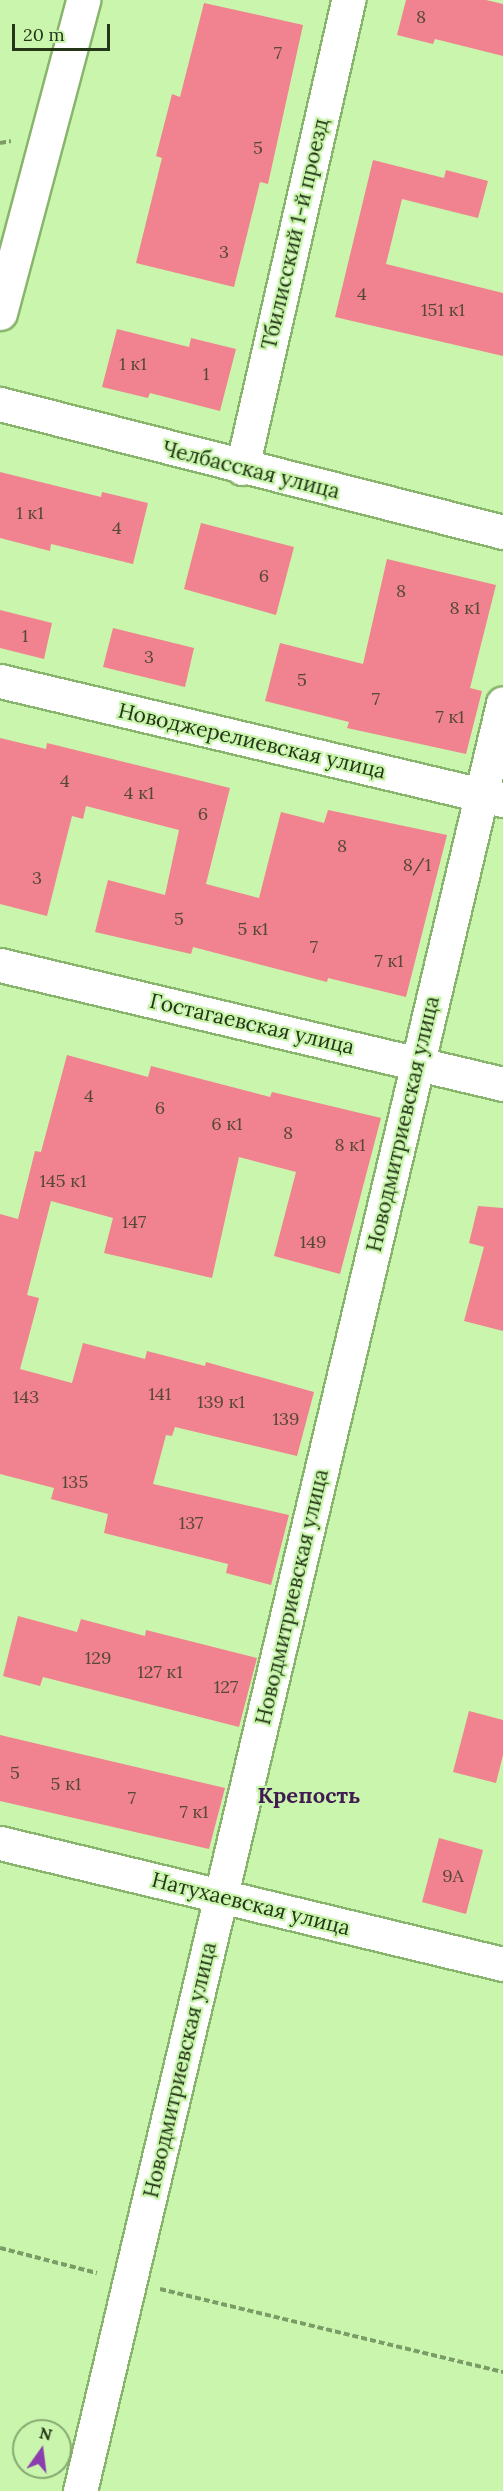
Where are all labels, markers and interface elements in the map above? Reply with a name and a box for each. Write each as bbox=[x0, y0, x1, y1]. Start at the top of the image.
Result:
house number: 8 bbox=[416, 6, 426, 28]
scale bar bbox=[15, 12, 112, 50]
text: 20 m bbox=[23, 23, 65, 46]
house number: 7 bbox=[274, 42, 282, 64]
street label: Тбилисский 1-й проезд bbox=[256, 116, 334, 352]
house number: 5 bbox=[253, 137, 263, 159]
house number: 3 bbox=[219, 241, 229, 263]
house number: 4 bbox=[357, 283, 367, 305]
house number: 151 к1 bbox=[421, 299, 465, 321]
house number: 1 к1 bbox=[119, 353, 147, 375]
house number: 1 bbox=[203, 363, 209, 385]
street label: Челбасская улица bbox=[160, 436, 342, 504]
house number: 1 к1 bbox=[16, 502, 44, 524]
house number: 4 bbox=[112, 517, 122, 539]
house number: 6 bbox=[259, 565, 269, 587]
house number: 8 bbox=[396, 580, 406, 602]
house number: 8 к1 bbox=[449, 597, 481, 619]
house number: 1 bbox=[22, 625, 28, 647]
house number: 3 bbox=[144, 646, 154, 668]
house number: 5 bbox=[297, 669, 307, 691]
house number: 7 bbox=[372, 688, 380, 710]
street label: Новоджерелиевская улица bbox=[116, 698, 388, 784]
house number: 7 к1 bbox=[435, 706, 465, 728]
house number: 4 bbox=[60, 770, 70, 792]
house number: 4 к1 bbox=[124, 782, 154, 804]
house number: 6 bbox=[198, 803, 208, 825]
house number: 8 bbox=[337, 835, 347, 857]
house number: 8/1 bbox=[403, 854, 431, 876]
house number: 3 bbox=[32, 867, 42, 889]
house number: 5 bbox=[174, 908, 184, 930]
house number: 5 к1 bbox=[238, 918, 268, 940]
house number: 7 bbox=[310, 936, 318, 958]
house number: 7 к1 bbox=[374, 950, 404, 972]
street label: Гостагаевская улица bbox=[147, 988, 357, 1060]
street label: Новодмитриевская улица bbox=[361, 994, 445, 1254]
house number: 4 bbox=[84, 1085, 94, 1107]
house number: 6 bbox=[155, 1097, 165, 1119]
house number: 6 к1 bbox=[211, 1113, 243, 1135]
house number: 8 bbox=[283, 1122, 293, 1144]
house number: 8 к1 bbox=[334, 1134, 366, 1156]
house number: 145 к1 bbox=[39, 1170, 87, 1192]
house number: 147 bbox=[122, 1211, 146, 1233]
house number: 149 bbox=[300, 1231, 326, 1253]
house number: 141 bbox=[149, 1383, 171, 1405]
house number: 143 bbox=[13, 1386, 39, 1408]
house number: 139 к1 bbox=[197, 1391, 245, 1413]
house number: 139 bbox=[273, 1408, 299, 1430]
street label: Новодмитриевская улица bbox=[250, 1467, 334, 1727]
house number: 135 bbox=[62, 1471, 88, 1493]
house number: 137 bbox=[179, 1512, 203, 1534]
house number: 129 bbox=[85, 1647, 111, 1669]
house number: 127 к1 bbox=[137, 1661, 183, 1683]
house number: 127 bbox=[214, 1676, 238, 1698]
house number: 5 bbox=[10, 1762, 20, 1784]
house number: 5 к1 bbox=[51, 1773, 81, 1795]
district label: Крепость bbox=[257, 1783, 361, 1809]
house number: 7 bbox=[128, 1787, 136, 1809]
house number: 7 к1 bbox=[179, 1801, 209, 1823]
house number: 9А bbox=[442, 1865, 464, 1887]
street label: Натухаевская улица bbox=[149, 1867, 353, 1941]
street label: Новодмитриевская улица bbox=[138, 1940, 222, 2200]
north arrow bbox=[12, 2419, 72, 2479]
text: N bbox=[37, 2422, 54, 2445]

